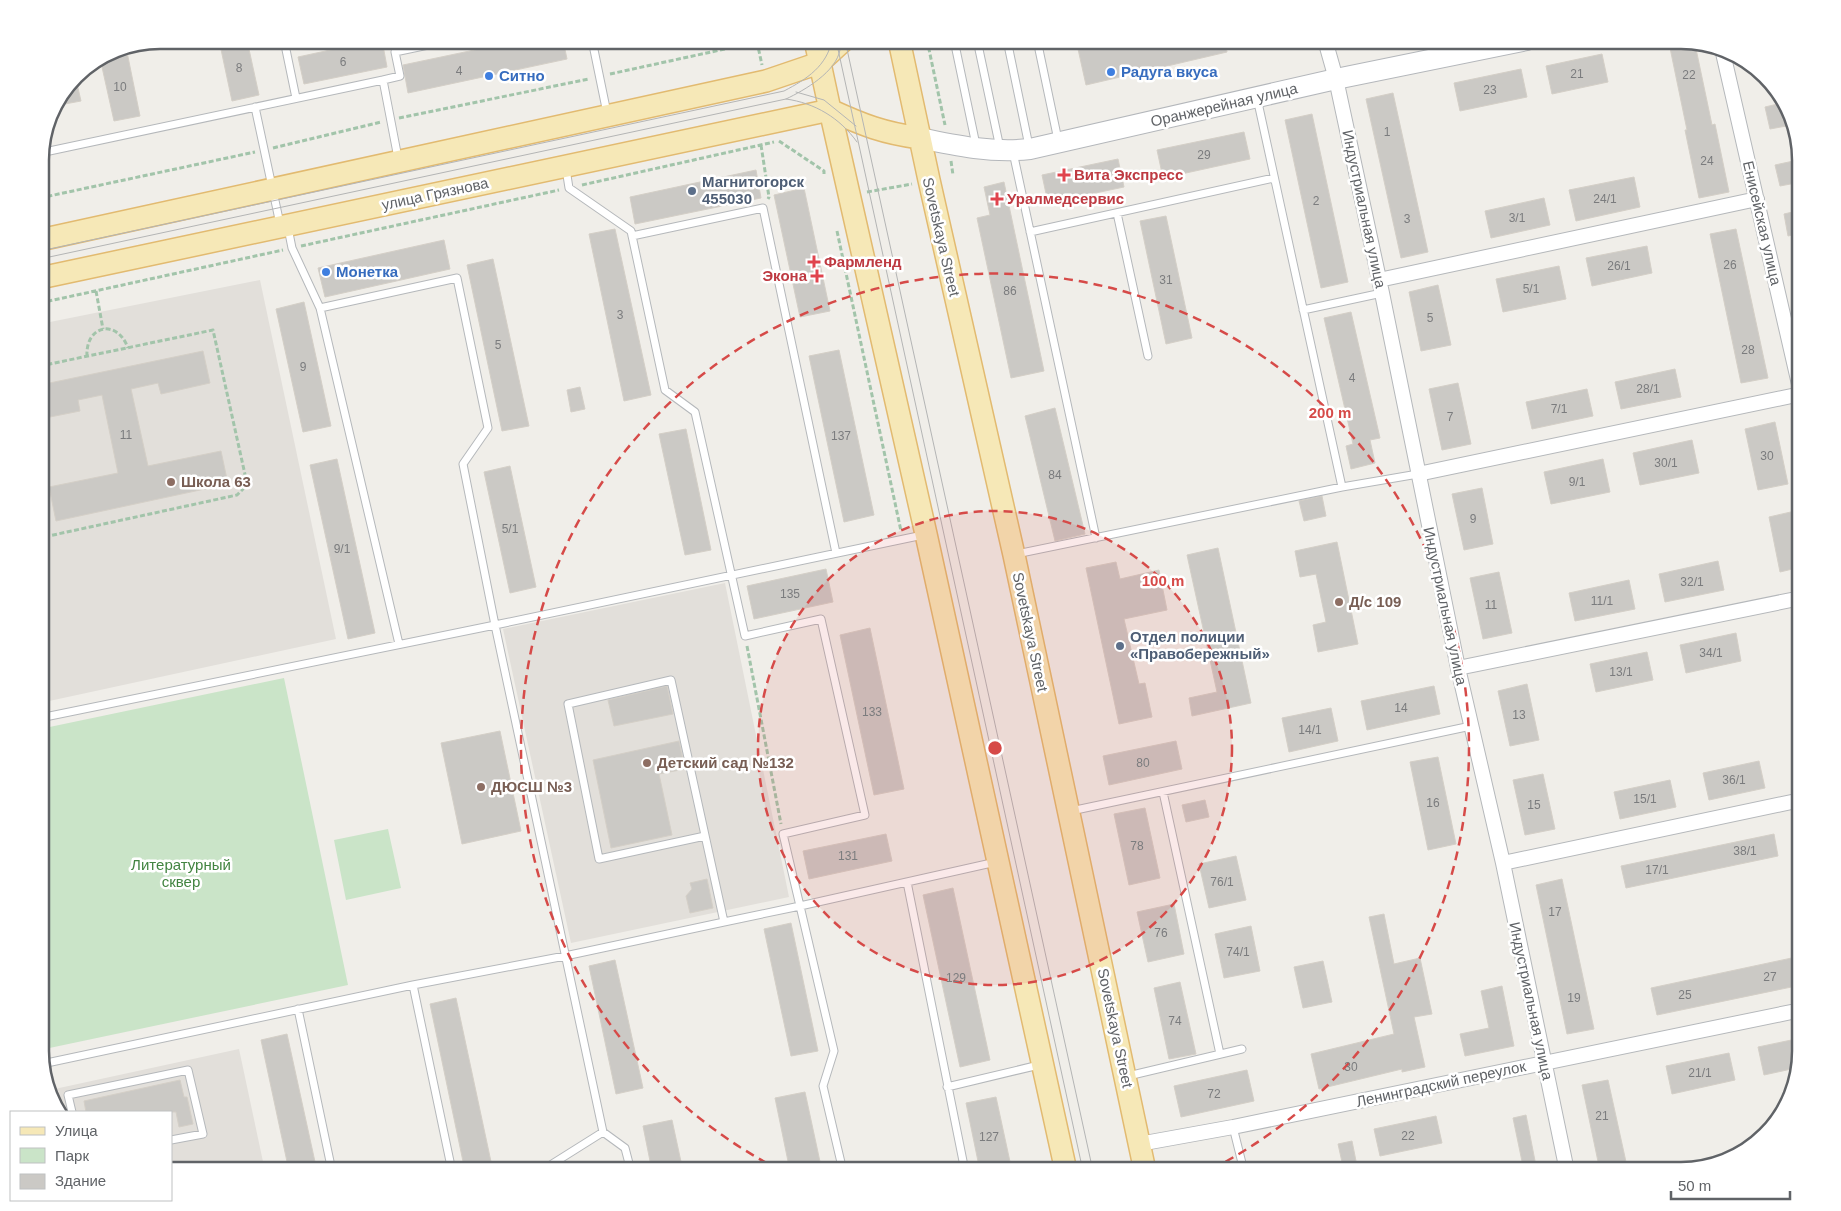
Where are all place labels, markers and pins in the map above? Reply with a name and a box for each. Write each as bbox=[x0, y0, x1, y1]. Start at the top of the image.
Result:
place label: Радуга вкуса bbox=[1121, 63, 1218, 80]
marker: Радуга вкуса bbox=[1105, 66, 1117, 78]
place label: Ситно bbox=[499, 67, 545, 84]
marker: Ситно bbox=[483, 70, 495, 82]
place label: Вита Экспресс bbox=[1074, 166, 1183, 183]
marker: Вита Экспресс bbox=[1058, 169, 1070, 181]
place label: Магнитогорск 455030 bbox=[702, 173, 805, 207]
marker: Магнитогорск 455030 bbox=[686, 185, 698, 197]
place label: Уралмедсервис bbox=[1007, 190, 1124, 207]
marker: Уралмедсервис bbox=[991, 193, 1003, 205]
place label: Фармленд bbox=[824, 253, 902, 270]
marker: Фармленд bbox=[808, 256, 820, 268]
place label: Монетка bbox=[336, 263, 399, 280]
marker: Монетка bbox=[320, 266, 332, 278]
place label: Экона bbox=[762, 267, 808, 284]
marker: Экона bbox=[811, 270, 823, 282]
place label: Школа 63 bbox=[181, 473, 251, 490]
marker: Школа 63 bbox=[165, 476, 177, 488]
place label: Д/с 109 bbox=[1349, 593, 1401, 610]
marker: Д/с 109 bbox=[1333, 596, 1345, 608]
place label: Отдел полиции «Правобережный» bbox=[1130, 628, 1270, 662]
marker: Отдел полиции «Правобережный» bbox=[1114, 640, 1126, 652]
centre of rings bbox=[986, 739, 1004, 757]
place label: Детский сад №132 bbox=[657, 754, 794, 771]
marker: Детский сад №132 bbox=[641, 757, 653, 769]
place label: ДЮСШ №3 bbox=[491, 778, 572, 795]
marker: ДЮСШ №3 bbox=[475, 781, 487, 793]

